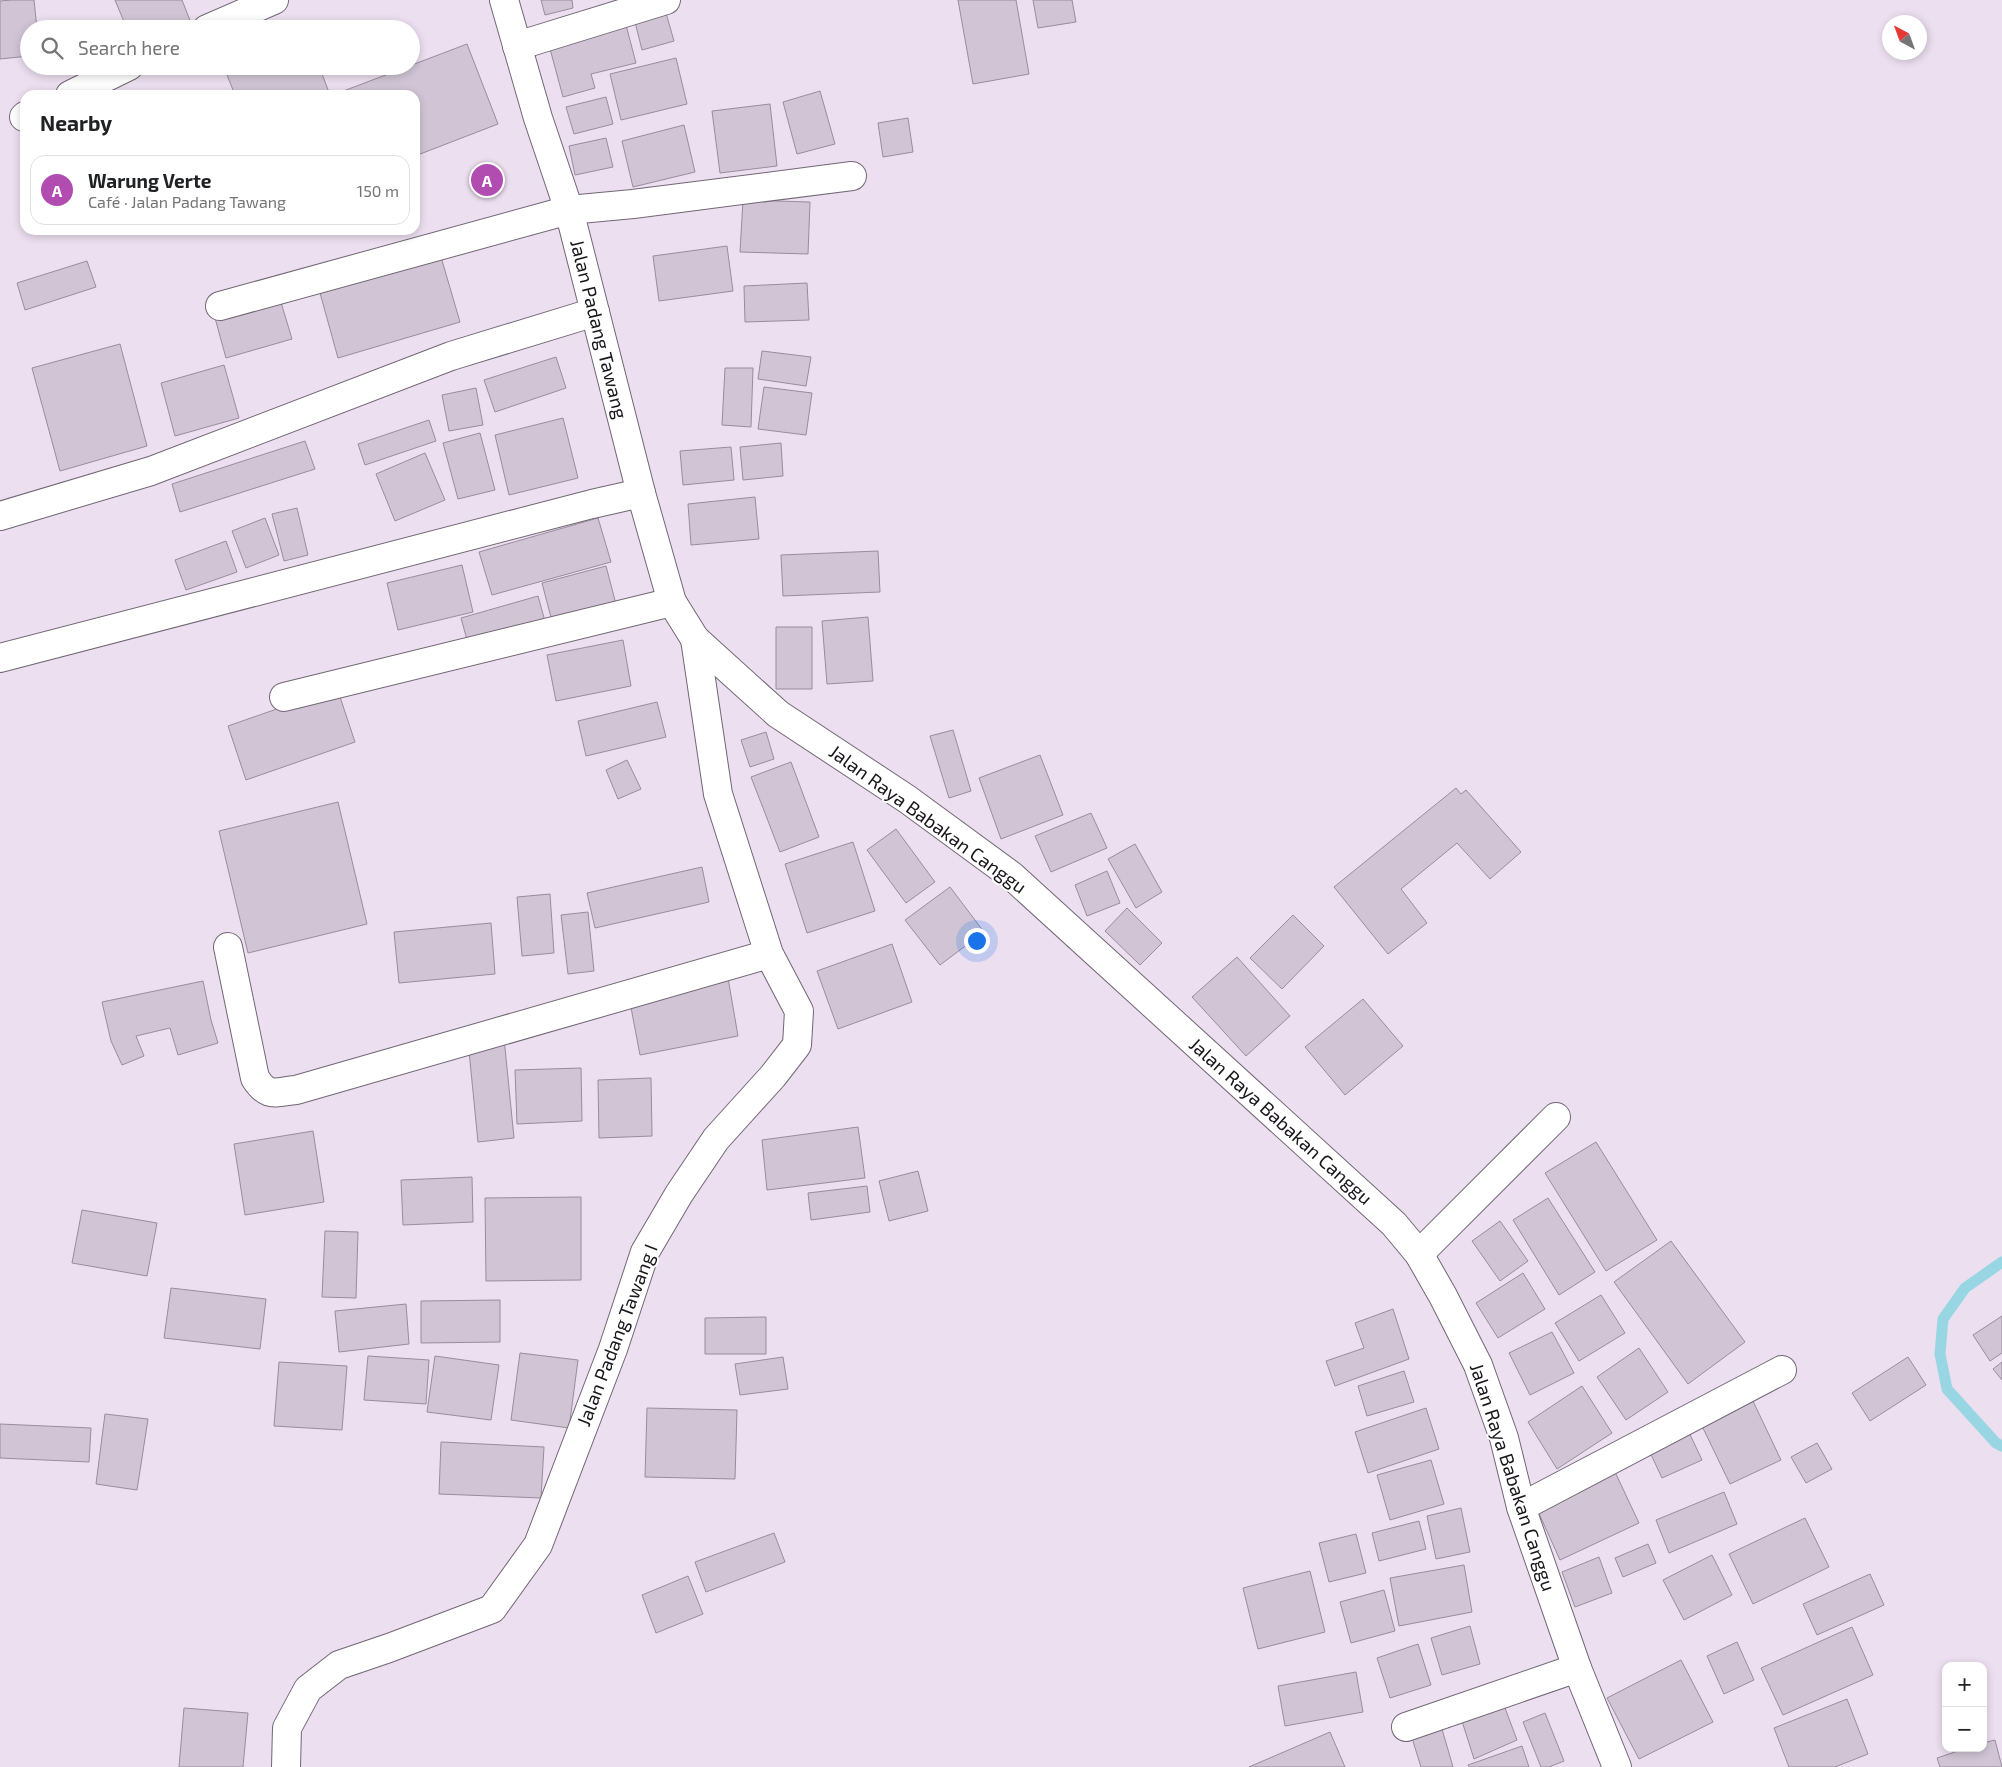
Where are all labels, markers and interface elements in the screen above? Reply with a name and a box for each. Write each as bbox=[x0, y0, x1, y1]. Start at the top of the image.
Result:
north arrow bbox=[1882, 15, 1927, 60]
search box bbox=[20, 20, 420, 75]
icon: search bbox=[38, 34, 66, 62]
text: Search here bbox=[78, 36, 180, 59]
text: Nearby bbox=[40, 110, 112, 135]
pin: A bbox=[471, 161, 503, 199]
text: Warung Verte bbox=[88, 169, 211, 192]
text: A bbox=[52, 181, 62, 200]
text: 150 m bbox=[357, 181, 399, 200]
text: Café · Jalan Padang Tawang bbox=[88, 192, 286, 211]
street label: Jalan Padang Tawang bbox=[566, 237, 633, 421]
street label: Jalan Raya Babakan Canggu bbox=[825, 739, 1031, 898]
your location bbox=[964, 928, 990, 954]
street label: Jalan Raya Babakan Canggu bbox=[1185, 1032, 1378, 1209]
street label: Jalan Padang Tawang I bbox=[571, 1241, 662, 1429]
street label: Jalan Raya Babakan Canggu bbox=[1466, 1360, 1561, 1594]
map controls bbox=[1942, 1662, 1987, 1752]
button: + bbox=[1942, 1662, 1987, 1707]
button: − bbox=[1942, 1707, 1987, 1752]

